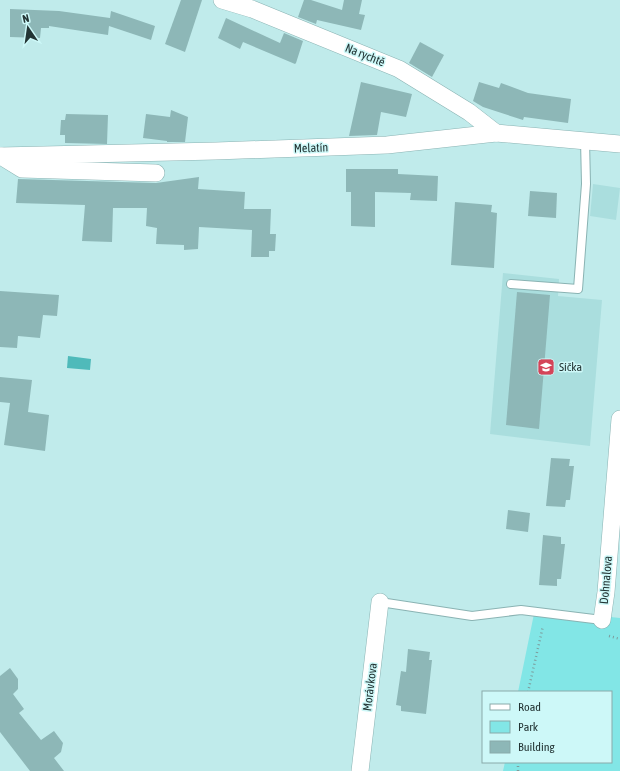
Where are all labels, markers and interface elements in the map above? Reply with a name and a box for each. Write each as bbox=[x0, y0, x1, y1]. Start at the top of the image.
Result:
north arrow bbox=[8, 8, 48, 48]
text: N bbox=[21, 12, 30, 25]
street label: Na rychtě bbox=[343, 41, 387, 69]
street label: Melatín bbox=[294, 140, 328, 156]
school or university icon: Síčka bbox=[536, 357, 556, 377]
place label: Síčka bbox=[559, 360, 582, 374]
street label: Dohnalova bbox=[597, 555, 615, 605]
street label: Morávkova bbox=[360, 662, 380, 712]
legend bbox=[482, 691, 612, 763]
text: Road bbox=[518, 700, 541, 714]
text: Park bbox=[518, 720, 539, 734]
text: Building bbox=[518, 740, 556, 754]

